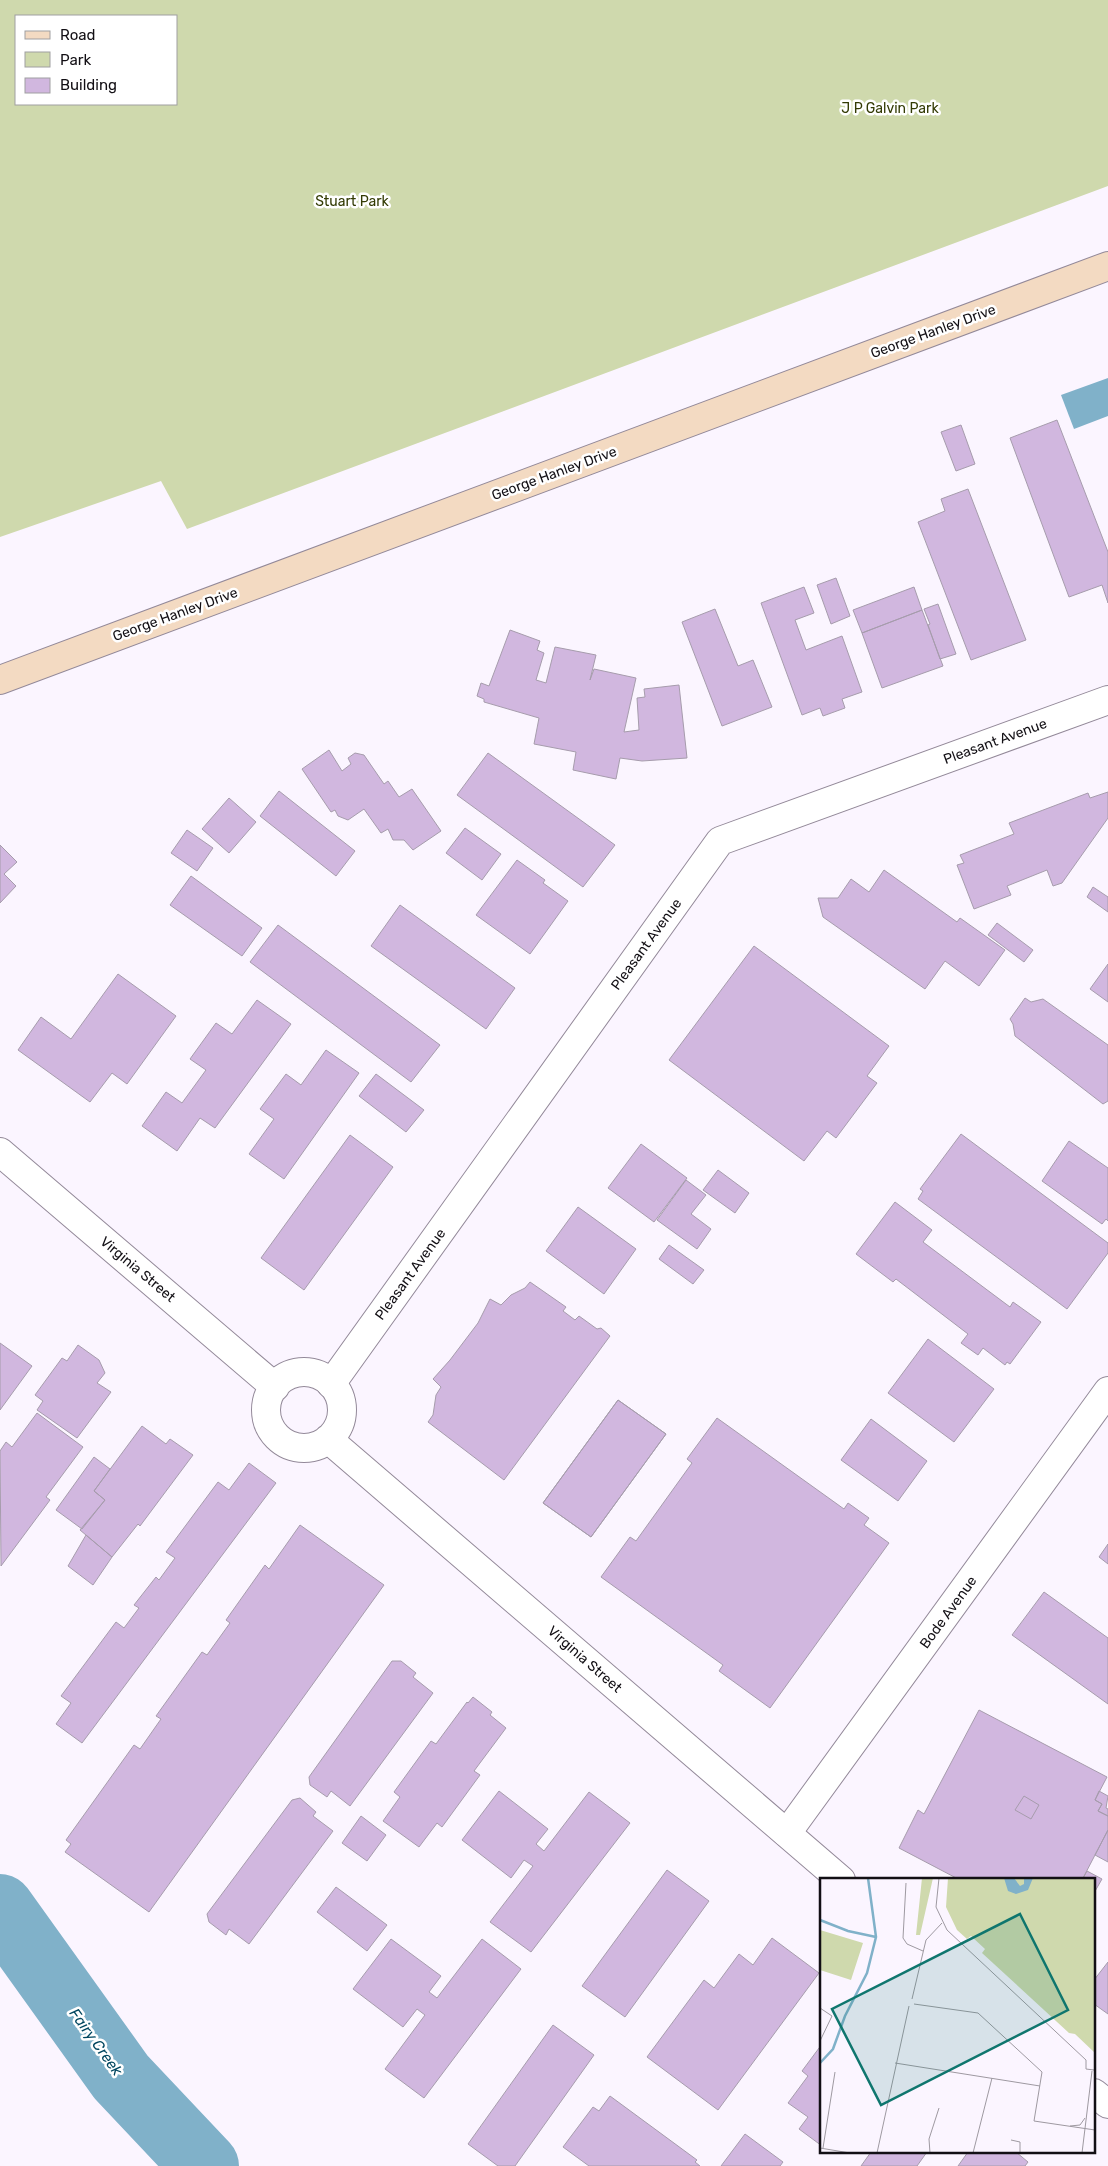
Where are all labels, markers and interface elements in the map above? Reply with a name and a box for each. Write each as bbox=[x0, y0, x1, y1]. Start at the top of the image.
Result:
legend bbox=[15, 15, 178, 105]
text: Road bbox=[60, 26, 96, 44]
text: Park bbox=[60, 51, 91, 69]
text: Building bbox=[60, 76, 117, 94]
park label: J P Galvin Park bbox=[841, 100, 939, 117]
park label: Stuart Park bbox=[315, 193, 390, 210]
street label: George Hanley Drive bbox=[868, 301, 998, 362]
street label: George Hanley Drive bbox=[489, 443, 619, 504]
street label: George Hanley Drive bbox=[110, 584, 240, 645]
street label: Pleasant Avenue bbox=[941, 715, 1049, 768]
street label: Pleasant Avenue bbox=[608, 895, 685, 993]
street label: Pleasant Avenue bbox=[372, 1225, 449, 1323]
street label: Virginia Street bbox=[97, 1233, 179, 1306]
street label: Bode Avenue bbox=[916, 1573, 981, 1652]
street label: Virginia Street bbox=[544, 1622, 626, 1697]
inset map bbox=[820, 1878, 1096, 2154]
water label: Fairy Creek bbox=[66, 2005, 127, 2079]

